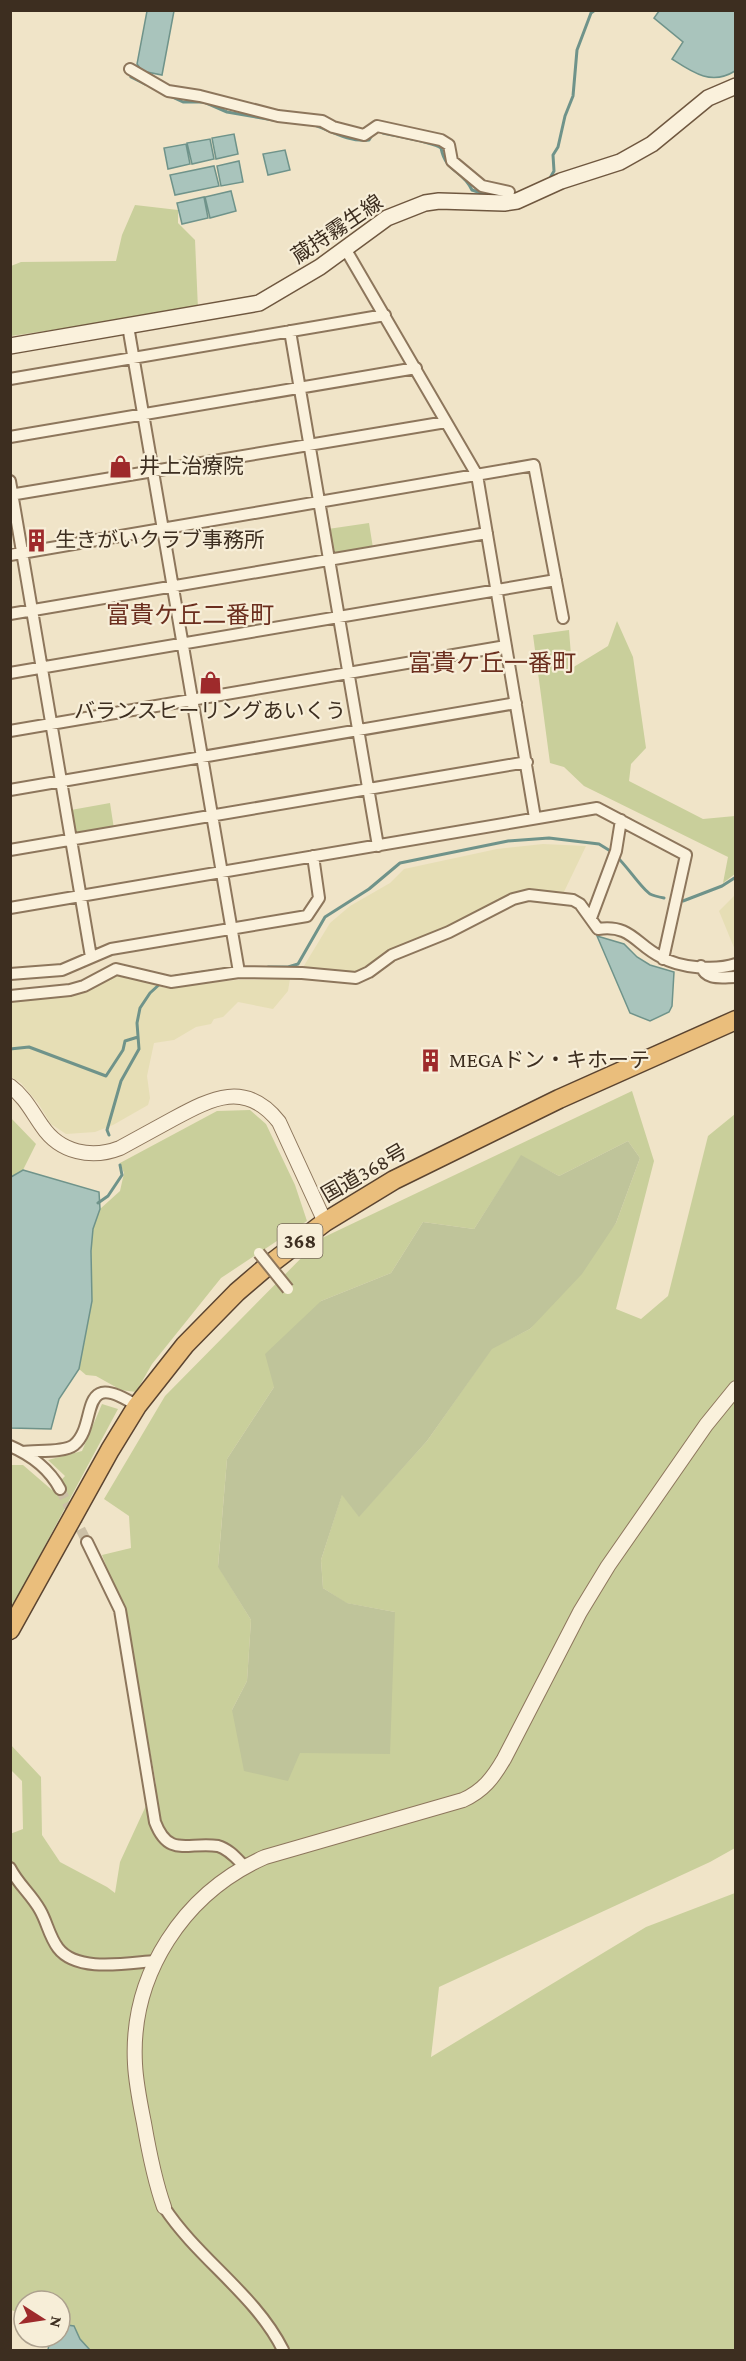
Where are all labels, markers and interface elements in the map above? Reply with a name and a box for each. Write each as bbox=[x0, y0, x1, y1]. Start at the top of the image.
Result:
street label: 蔵持霧生線 bbox=[287, 190, 387, 268]
shop icon: 井上治療院 bbox=[108, 453, 134, 479]
place label: 井上治療院 bbox=[139, 454, 244, 478]
building icon: 生きがいクラブ事務所 bbox=[24, 527, 50, 553]
place label: 生きがいクラブ事務所 bbox=[55, 528, 265, 552]
district label: 富貴ケ丘二番町 bbox=[106, 601, 274, 628]
district label: 富貴ケ丘一番町 bbox=[408, 649, 576, 676]
shop icon: バランスヒーリングあいくう bbox=[197, 670, 223, 696]
place label: バランスヒーリングあいくう bbox=[74, 699, 346, 723]
building icon: MEGAドン・キホーテ bbox=[418, 1047, 444, 1073]
place label: MEGAドン・キホーテ bbox=[449, 1048, 650, 1072]
street label: 国道368号 bbox=[317, 1139, 411, 1207]
road number: 368 bbox=[278, 1224, 322, 1258]
north arrow bbox=[12, 2289, 72, 2349]
text: N bbox=[47, 2315, 66, 2329]

